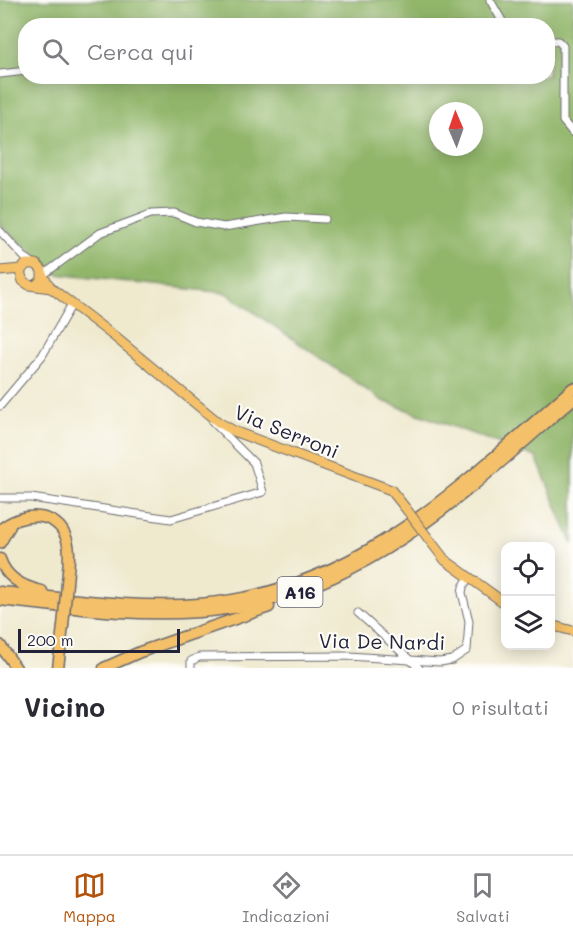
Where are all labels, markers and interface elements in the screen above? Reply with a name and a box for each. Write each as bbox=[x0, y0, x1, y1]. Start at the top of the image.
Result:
search box bbox=[18, 18, 555, 84]
icon: search bbox=[39, 35, 72, 68]
text: Cerca qui bbox=[87, 37, 194, 66]
north arrow bbox=[429, 102, 483, 156]
street label: Via Serroni bbox=[231, 398, 343, 464]
map controls bbox=[501, 542, 555, 650]
button: locate bbox=[501, 542, 555, 596]
road number: A16 bbox=[278, 577, 322, 607]
button: layers bbox=[501, 596, 555, 650]
scale bar bbox=[18, 626, 180, 654]
street label: Via De Nardi bbox=[319, 627, 445, 655]
text: 200 m bbox=[27, 629, 74, 650]
text: Vicino bbox=[24, 690, 105, 724]
text: 0 risultati bbox=[452, 694, 549, 720]
tab: Mappa bbox=[63, 869, 116, 926]
tab: Indicazioni bbox=[242, 869, 330, 926]
tab: Salvati bbox=[456, 869, 510, 926]

